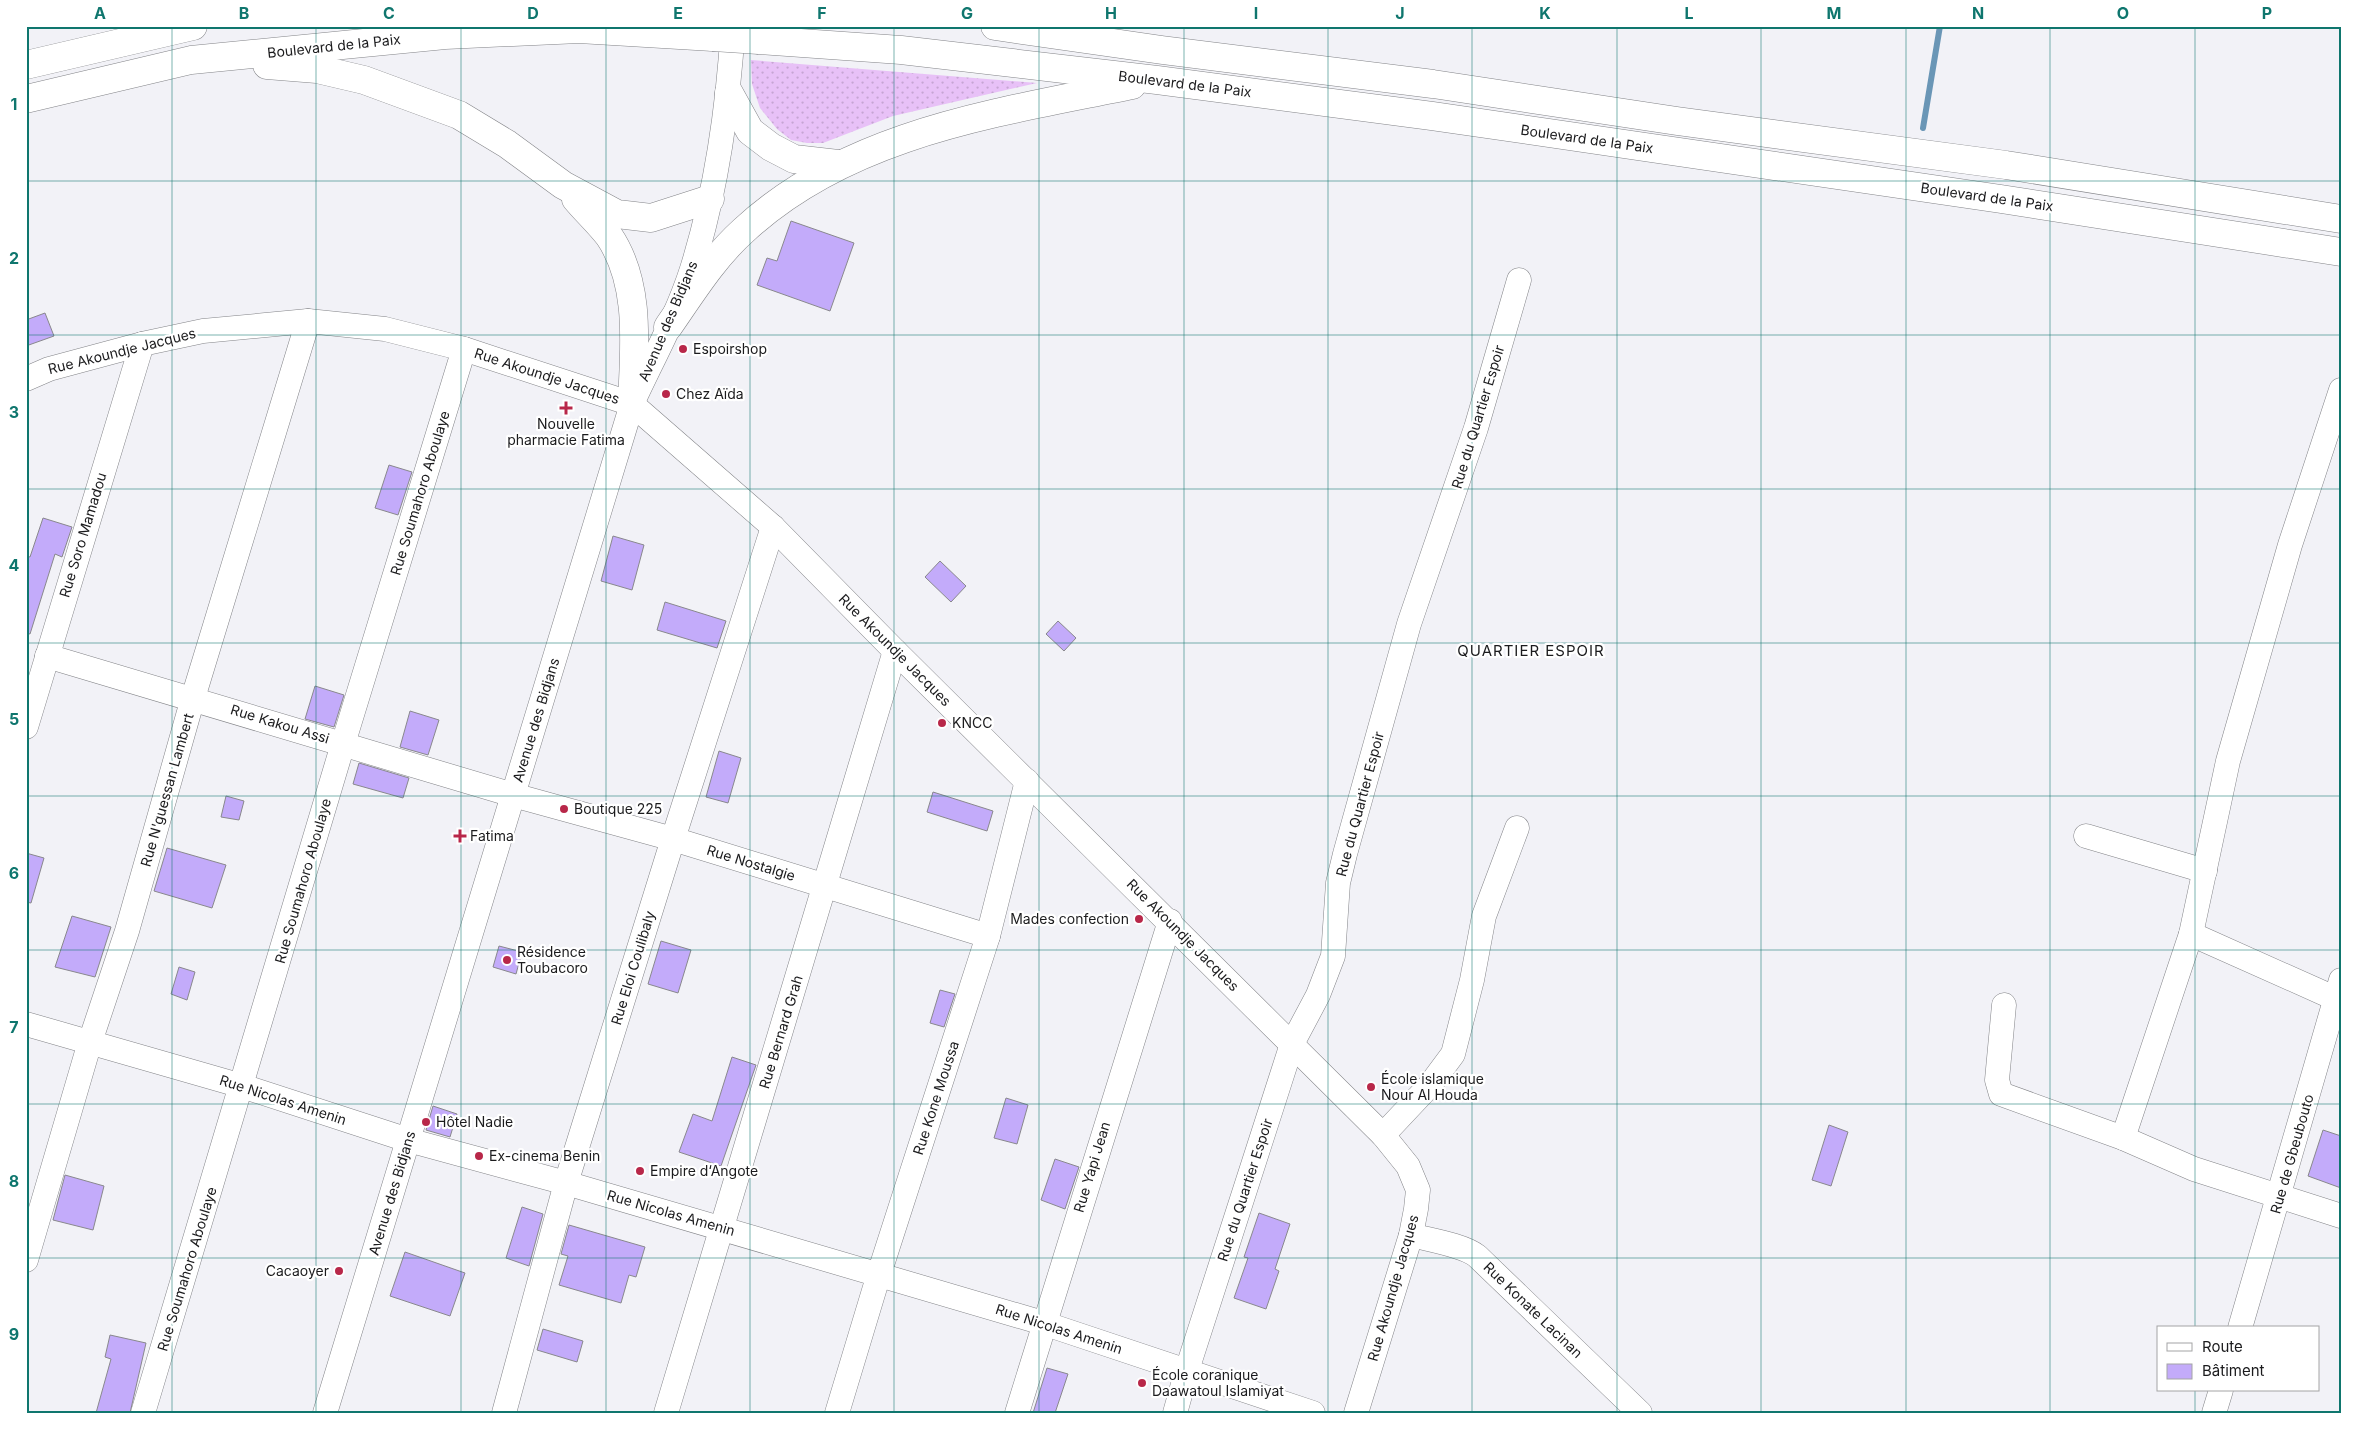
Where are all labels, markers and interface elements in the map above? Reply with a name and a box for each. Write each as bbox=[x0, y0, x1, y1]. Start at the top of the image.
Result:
text: A bbox=[94, 3, 106, 23]
text: B bbox=[239, 3, 249, 23]
text: C bbox=[383, 3, 395, 23]
text: D bbox=[527, 3, 539, 23]
text: E bbox=[673, 3, 683, 23]
text: F bbox=[817, 3, 827, 23]
text: G bbox=[961, 3, 973, 23]
text: H bbox=[1105, 3, 1117, 23]
text: I bbox=[1254, 3, 1258, 23]
text: J bbox=[1395, 3, 1405, 23]
text: K bbox=[1539, 3, 1551, 23]
text: L bbox=[1684, 3, 1694, 23]
text: M bbox=[1827, 3, 1841, 23]
text: N bbox=[1972, 3, 1984, 23]
text: O bbox=[2117, 3, 2129, 23]
text: P bbox=[2262, 3, 2272, 23]
street label: Boulevard de la Paix bbox=[266, 30, 402, 61]
street label: Boulevard de la Paix bbox=[1118, 67, 1253, 100]
text: 1 bbox=[11, 94, 17, 114]
street label: Boulevard de la Paix bbox=[1520, 121, 1655, 156]
street label: Boulevard de la Paix bbox=[1920, 179, 2055, 214]
text: 2 bbox=[9, 248, 19, 268]
street label: Avenue des Bidjans bbox=[634, 258, 701, 384]
street label: Rue Akoundje Jacques bbox=[46, 324, 198, 377]
place label: Espoirshop bbox=[693, 340, 767, 357]
marker: Espoirshop bbox=[677, 343, 689, 355]
street label: Rue du Quartier Espoir bbox=[1448, 343, 1507, 491]
street label: Rue Akoundje Jacques bbox=[472, 344, 622, 407]
place label: Chez Aïda bbox=[676, 385, 744, 402]
marker: Chez Aïda bbox=[660, 388, 672, 400]
text: 3 bbox=[9, 402, 19, 422]
marker: Nouvelle pharmacie Fatima bbox=[560, 402, 572, 414]
street label: Rue Soumahoro Aboulaye bbox=[386, 409, 453, 577]
place label: Nouvelle pharmacie Fatima bbox=[507, 415, 625, 448]
street label: Rue Soro Mamadou bbox=[55, 470, 110, 600]
text: 4 bbox=[9, 555, 20, 575]
street label: Rue Akoundje Jacques bbox=[836, 590, 955, 709]
district label: QUARTIER ESPOIR bbox=[1457, 641, 1605, 660]
street label: Avenue des Bidjans bbox=[509, 656, 563, 784]
street label: Rue Kakou Assi bbox=[229, 700, 332, 747]
text: 5 bbox=[9, 709, 19, 729]
street label: Rue N'guessan Lambert bbox=[136, 711, 197, 868]
place label: KNCC bbox=[952, 714, 992, 731]
marker: KNCC bbox=[936, 717, 948, 729]
street label: Rue du Quartier Espoir bbox=[1332, 730, 1387, 878]
street label: Rue Soumahoro Aboulaye bbox=[271, 796, 334, 965]
place label: Boutique 225 bbox=[574, 800, 662, 817]
marker: Boutique 225 bbox=[558, 803, 570, 815]
place label: Fatima bbox=[470, 827, 514, 844]
marker: Fatima bbox=[454, 830, 466, 842]
street label: Rue Nostalgie bbox=[705, 841, 798, 884]
text: 6 bbox=[9, 863, 19, 883]
street label: Rue Akoundje Jacques bbox=[1124, 875, 1243, 994]
street label: Rue Eloi Coulibaly bbox=[607, 909, 658, 1027]
place label: Mades confection bbox=[1010, 910, 1129, 927]
marker: Mades confection bbox=[1133, 913, 1145, 925]
place label: Résidence Toubacoro bbox=[517, 943, 588, 976]
marker: Résidence Toubacoro bbox=[501, 954, 513, 966]
street label: Rue Bernard Grah bbox=[755, 973, 806, 1091]
text: 7 bbox=[9, 1017, 19, 1037]
street label: Rue Kone Moussa bbox=[909, 1039, 962, 1157]
place label: École islamique Nour Al Houda bbox=[1381, 1070, 1484, 1103]
street label: Rue Nicolas Amenin bbox=[218, 1071, 349, 1128]
marker: École islamique Nour Al Houda bbox=[1365, 1081, 1377, 1093]
street label: Rue de Gbeubouto bbox=[2266, 1092, 2317, 1216]
place label: Hôtel Nadie bbox=[436, 1113, 513, 1130]
marker: Hôtel Nadie bbox=[420, 1116, 432, 1128]
street label: Rue du Quartier Espoir bbox=[1213, 1116, 1276, 1263]
street label: Rue Yapi Jean bbox=[1070, 1119, 1113, 1214]
street label: Avenue des Bidjans bbox=[365, 1129, 419, 1257]
place label: Ex-cinema Benin bbox=[489, 1147, 600, 1164]
marker: Ex-cinema Benin bbox=[473, 1150, 485, 1162]
place label: Empire d‘Angote bbox=[650, 1162, 758, 1179]
marker: Empire d‘Angote bbox=[634, 1165, 646, 1177]
text: 8 bbox=[9, 1171, 19, 1191]
street label: Rue Soumahoro Aboulaye bbox=[153, 1185, 220, 1353]
street label: Rue Nicolas Amenin bbox=[605, 1186, 737, 1239]
street label: Rue Akoundje Jacques bbox=[1363, 1213, 1422, 1363]
street label: Rue Konate Lacinan bbox=[1480, 1258, 1586, 1361]
place label: Cacaoyer bbox=[266, 1262, 329, 1279]
marker: Cacaoyer bbox=[333, 1265, 345, 1277]
street label: Rue Nicolas Amenin bbox=[994, 1300, 1125, 1357]
text: 9 bbox=[9, 1324, 19, 1344]
legend bbox=[2157, 1326, 2320, 1392]
text: Route bbox=[2202, 1337, 2243, 1356]
text: Bâtiment bbox=[2202, 1361, 2265, 1380]
place label: École coranique Daawatoul Islamiyat bbox=[1152, 1366, 1284, 1399]
marker: École coranique Daawatoul Islamiyat bbox=[1136, 1377, 1148, 1389]

